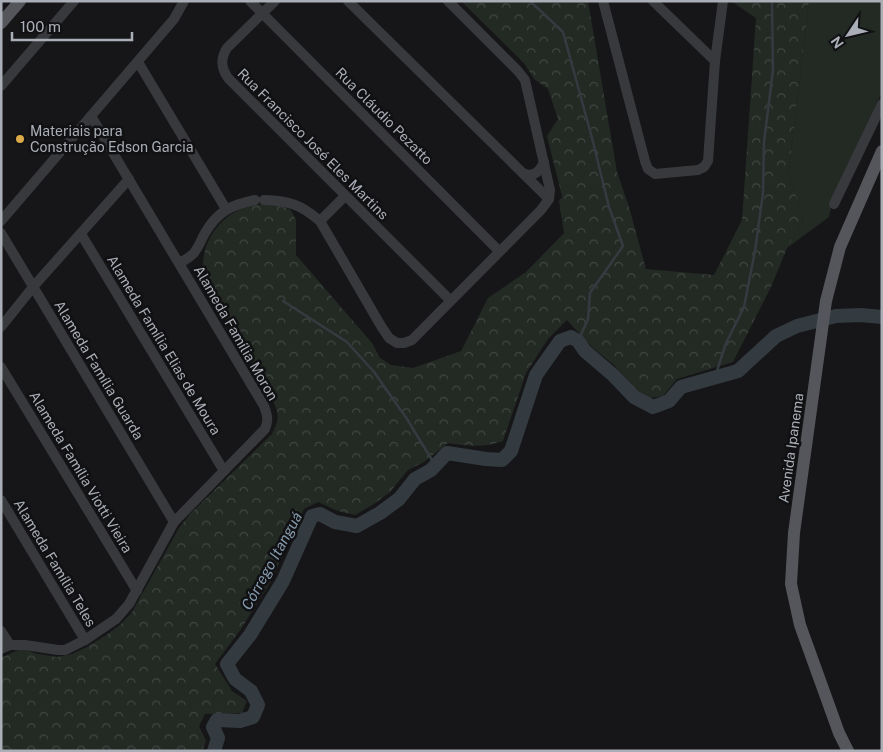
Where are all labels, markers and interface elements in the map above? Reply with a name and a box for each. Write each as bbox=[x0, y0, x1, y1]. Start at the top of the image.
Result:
scale bar bbox=[12, 10, 132, 42]
north arrow bbox=[823, 10, 873, 60]
text: 100 m bbox=[20, 18, 61, 35]
text: N bbox=[828, 33, 847, 52]
street label: Rua Cláudio Pezatto bbox=[332, 64, 436, 168]
street label: Rua Francisco José Eles Martins bbox=[234, 65, 392, 223]
place label: Materiais para Construção Edson Garcia bbox=[30, 123, 194, 155]
marker: Materiais para Construção Edson Garcia bbox=[14, 133, 26, 145]
street label: Alameda Família Elias de Moura bbox=[104, 252, 224, 438]
street label: Alameda Família Moron bbox=[191, 263, 281, 403]
street label: Alameda Família Guarda bbox=[51, 298, 147, 442]
street label: Alameda Família Viotti Vieira bbox=[26, 388, 136, 556]
street label: Avenida Ipanema bbox=[775, 392, 807, 504]
street label: Alameda Família Teles bbox=[11, 496, 99, 630]
water label: Córrego Itanguá bbox=[238, 509, 305, 613]

